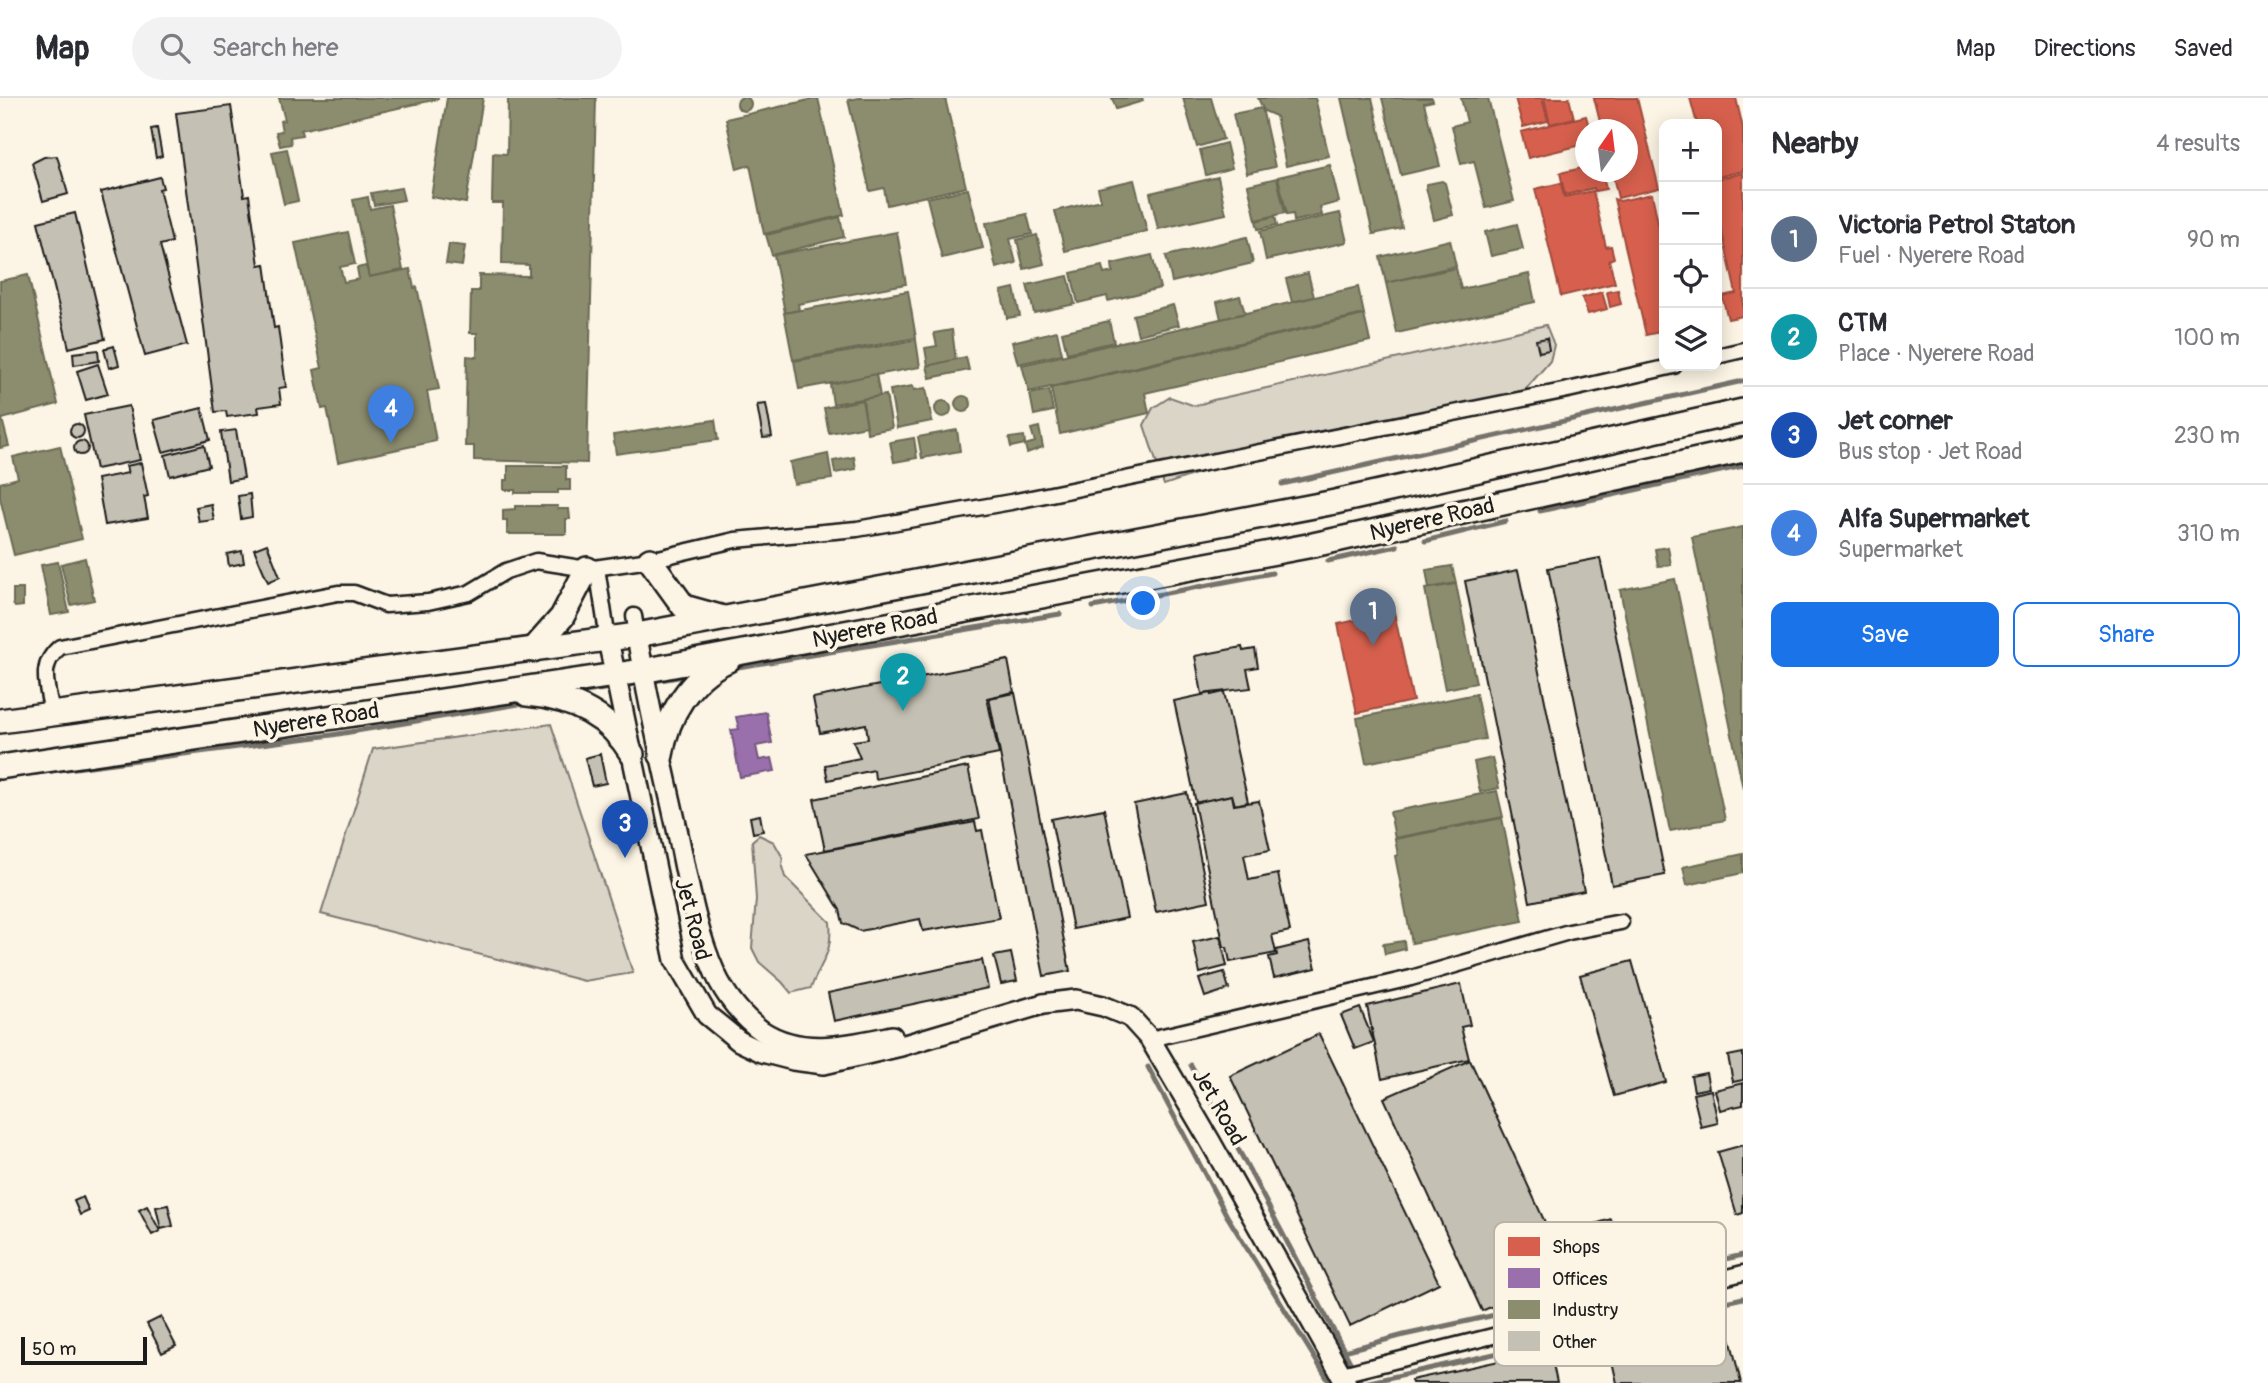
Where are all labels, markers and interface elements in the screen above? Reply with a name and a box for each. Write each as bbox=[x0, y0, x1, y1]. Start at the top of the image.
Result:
search box bbox=[132, 17, 622, 80]
text: Map bbox=[35, 28, 90, 69]
icon: search bbox=[156, 29, 194, 67]
text: Search here bbox=[212, 32, 339, 64]
text: Map bbox=[1956, 34, 1996, 63]
text: Directions bbox=[2034, 34, 2135, 63]
text: Saved bbox=[2173, 34, 2233, 63]
north arrow bbox=[1575, 119, 1638, 182]
map controls bbox=[1659, 119, 1722, 371]
button: + bbox=[1659, 119, 1722, 182]
text: Nearby bbox=[1771, 125, 1858, 162]
text: 4 results bbox=[2156, 129, 2240, 158]
button: − bbox=[1659, 182, 1722, 245]
text: Victoria Petrol Staton bbox=[1838, 209, 2076, 241]
text: 1 bbox=[1790, 225, 1799, 254]
text: 90 m bbox=[2187, 225, 2240, 254]
text: Fuel · Nyerere Road bbox=[1838, 241, 2025, 270]
button: locate bbox=[1659, 245, 1722, 308]
text: CTM bbox=[1838, 307, 1887, 339]
button: layers bbox=[1659, 308, 1722, 371]
text: 2 bbox=[1788, 323, 1800, 352]
text: 100 m bbox=[2174, 323, 2240, 352]
text: Place · Nyerere Road bbox=[1838, 339, 2035, 368]
pin: 4 bbox=[368, 385, 414, 443]
text: Jet corner bbox=[1838, 405, 1953, 437]
text: 3 bbox=[1788, 421, 1800, 450]
text: 230 m bbox=[2174, 421, 2240, 450]
text: Bus stop · Jet Road bbox=[1838, 437, 2023, 466]
street label: Nyerere Road bbox=[1367, 491, 1497, 547]
text: Alfa Supermarket bbox=[1838, 503, 2030, 535]
text: 4 bbox=[1787, 519, 1801, 548]
text: 310 m bbox=[2177, 519, 2240, 548]
text: Supermarket bbox=[1838, 535, 1963, 564]
your location bbox=[1126, 586, 1160, 620]
pin: 1 bbox=[1350, 588, 1396, 646]
street label: Nyerere Road bbox=[810, 602, 940, 654]
button: Save bbox=[1771, 602, 1999, 667]
button: Share bbox=[2013, 602, 2240, 667]
pin: 2 bbox=[880, 653, 926, 711]
street label: Nyerere Road bbox=[251, 696, 381, 744]
pin: 3 bbox=[602, 800, 648, 858]
street label: Jet Road bbox=[668, 875, 718, 963]
street label: Jet Road bbox=[1185, 1063, 1253, 1151]
legend bbox=[1494, 1222, 1726, 1366]
text: Shops bbox=[1552, 1235, 1600, 1259]
text: Offices bbox=[1552, 1267, 1608, 1291]
text: Industry bbox=[1552, 1298, 1618, 1322]
text: Other bbox=[1552, 1330, 1597, 1354]
scale bar bbox=[21, 1334, 147, 1366]
text: 50 m bbox=[32, 1337, 76, 1361]

